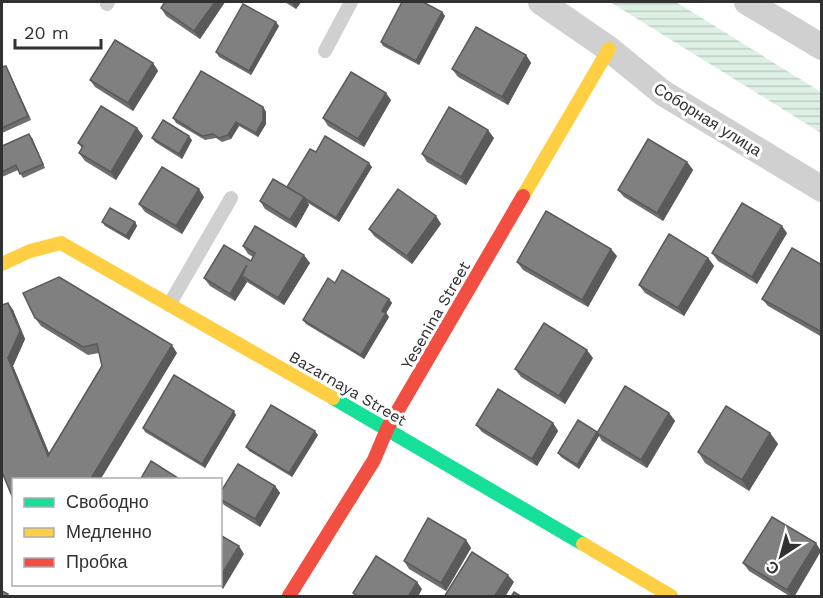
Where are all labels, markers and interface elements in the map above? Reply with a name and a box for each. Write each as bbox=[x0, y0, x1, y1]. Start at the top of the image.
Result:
scale bar bbox=[15, 12, 100, 50]
text: 20 m bbox=[24, 22, 69, 43]
street label: Соборная улица bbox=[650, 79, 765, 160]
street label: Yesenina Street bbox=[397, 258, 474, 373]
street label: Bazarnaya Street bbox=[286, 347, 410, 430]
legend bbox=[12, 478, 222, 586]
text: Свободно bbox=[66, 491, 149, 512]
text: Медленно bbox=[66, 521, 152, 542]
north arrow bbox=[751, 526, 811, 586]
text: Пробка bbox=[66, 551, 129, 572]
text: С bbox=[762, 556, 783, 579]

